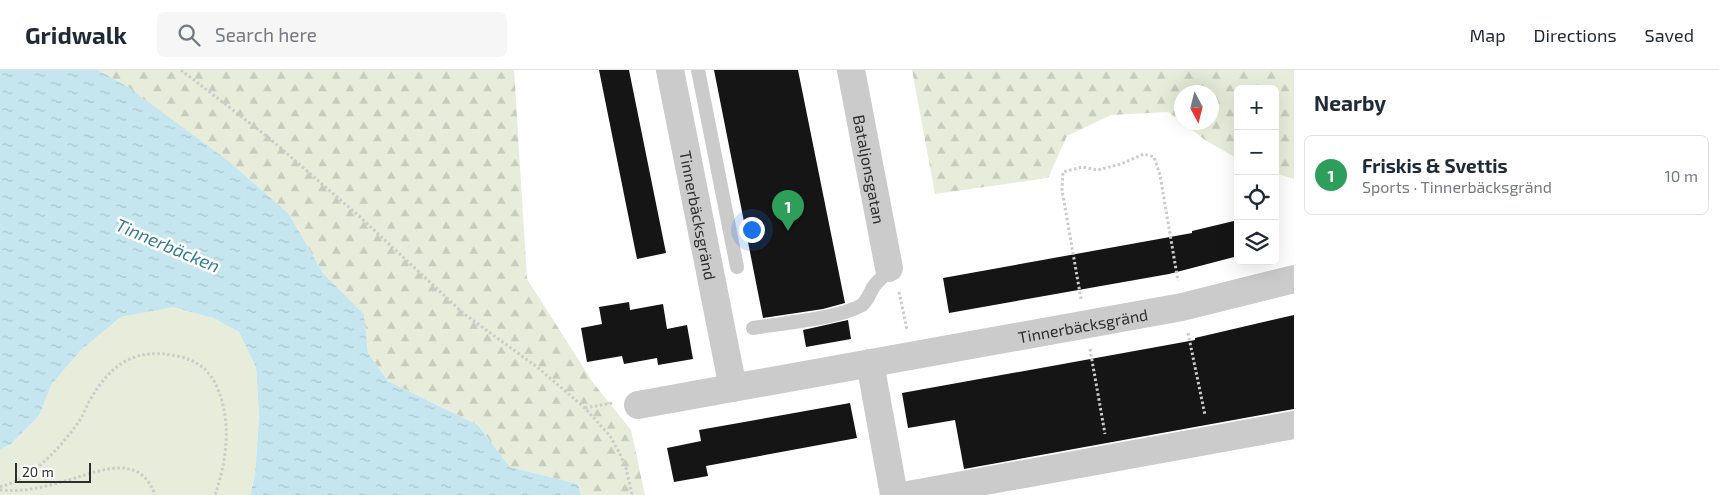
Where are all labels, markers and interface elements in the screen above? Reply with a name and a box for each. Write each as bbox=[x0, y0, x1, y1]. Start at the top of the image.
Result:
search box bbox=[157, 12, 507, 57]
text: Gridwalk bbox=[25, 20, 127, 49]
icon: search bbox=[175, 21, 203, 49]
text: Search here bbox=[215, 23, 317, 46]
text: Map bbox=[1469, 24, 1506, 46]
text: Directions bbox=[1534, 24, 1617, 46]
text: Saved bbox=[1645, 24, 1694, 46]
north arrow bbox=[1174, 85, 1219, 130]
map controls bbox=[1234, 85, 1279, 265]
button: + bbox=[1234, 85, 1279, 130]
text: Nearby bbox=[1314, 90, 1386, 115]
street label: Bataljonsgatan bbox=[850, 113, 890, 225]
button: − bbox=[1234, 130, 1279, 175]
street label: Tinnerbäcksgränd bbox=[677, 149, 721, 282]
text: Friskis & Svettis bbox=[1362, 154, 1508, 177]
text: 1 bbox=[1328, 166, 1334, 185]
text: 10 m bbox=[1664, 166, 1698, 185]
button: locate bbox=[1234, 175, 1279, 220]
text: Sports · Tinnerbäcksgränd bbox=[1362, 177, 1552, 196]
pin: 1 bbox=[772, 190, 804, 231]
water label: Tinnerbäcken bbox=[113, 213, 223, 277]
your location bbox=[739, 217, 765, 243]
button: layers bbox=[1234, 220, 1279, 265]
street label: Tinnerbäcksgränd bbox=[1016, 304, 1149, 346]
scale bar bbox=[15, 460, 91, 483]
text: 20 m bbox=[22, 463, 54, 480]

